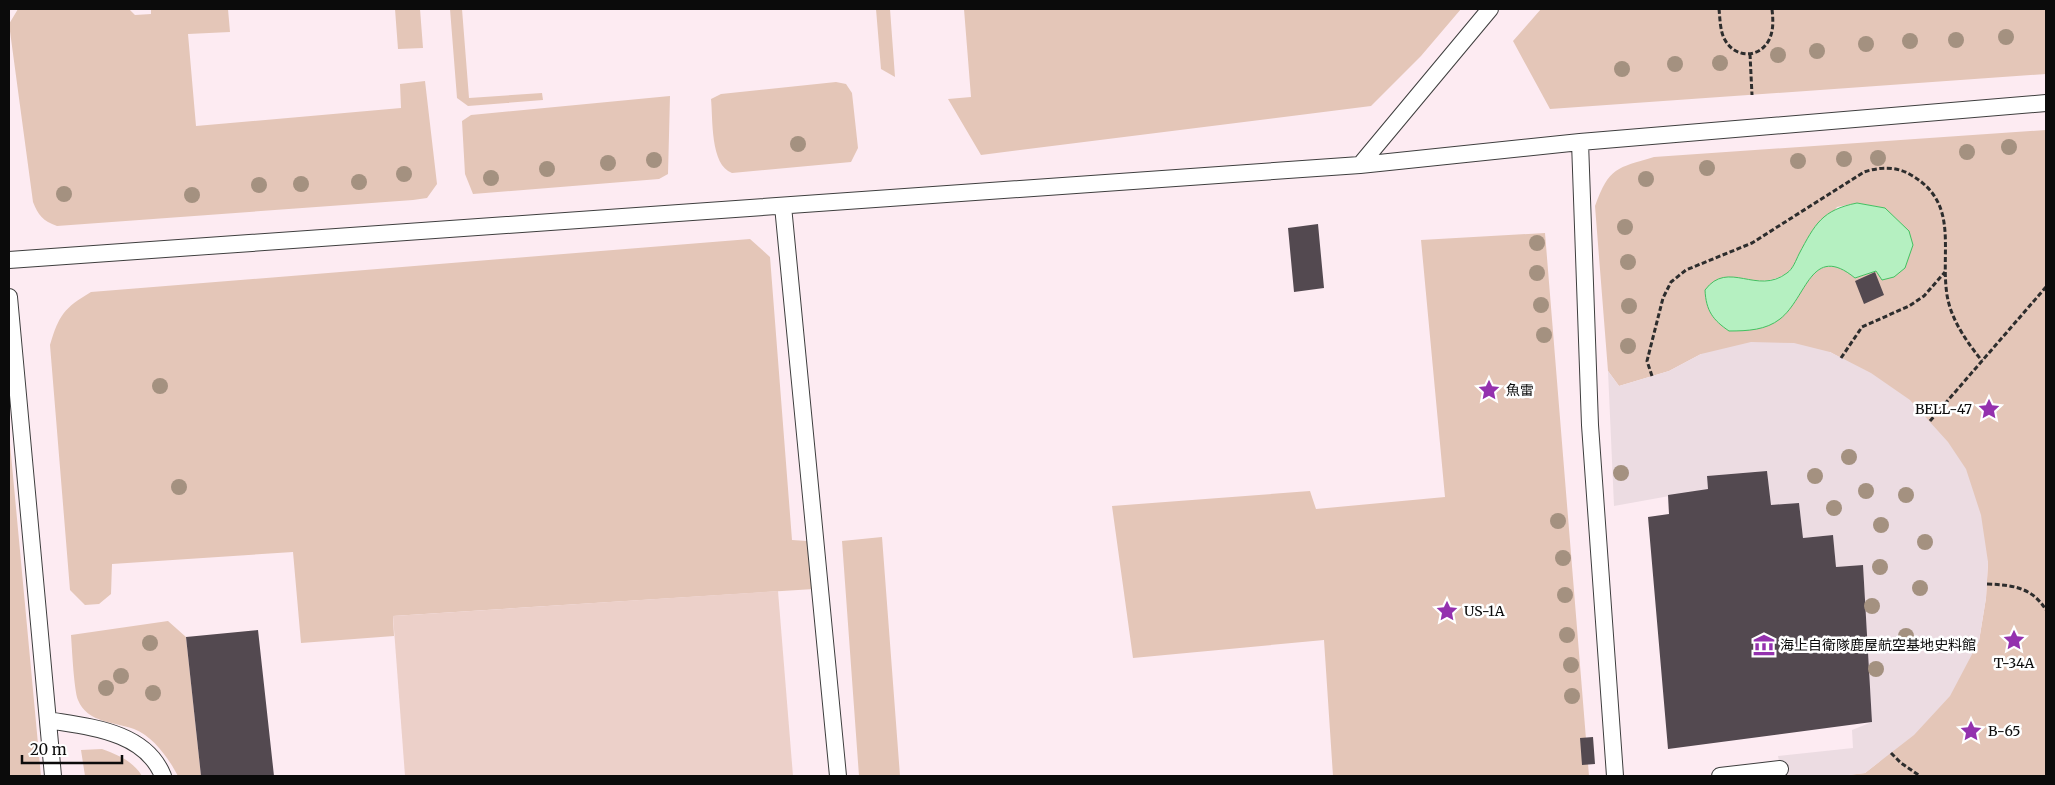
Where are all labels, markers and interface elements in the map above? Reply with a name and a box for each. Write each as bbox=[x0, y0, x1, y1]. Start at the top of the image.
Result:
place icon: 魚雷 bbox=[1476, 377, 1502, 403]
place label: 魚雷 bbox=[1506, 381, 1534, 399]
place icon: BELL-47 bbox=[1976, 396, 2002, 422]
place label: BELL-47 bbox=[1915, 400, 1972, 418]
place icon: US-1A bbox=[1434, 598, 1460, 624]
place label: US-1A bbox=[1464, 602, 1505, 620]
place icon: T-34A bbox=[2001, 627, 2027, 653]
museum icon: 海上自衛隊鹿屋航空基地史料館 bbox=[1751, 632, 1777, 658]
place label: 海上自衛隊鹿屋航空基地史料館 bbox=[1780, 636, 1976, 654]
place label: T-34A bbox=[1994, 654, 2034, 672]
place icon: B-65 bbox=[1958, 718, 1984, 744]
place label: B-65 bbox=[1988, 722, 2021, 740]
scale bar bbox=[22, 732, 122, 764]
text: 20 m bbox=[30, 740, 67, 759]

